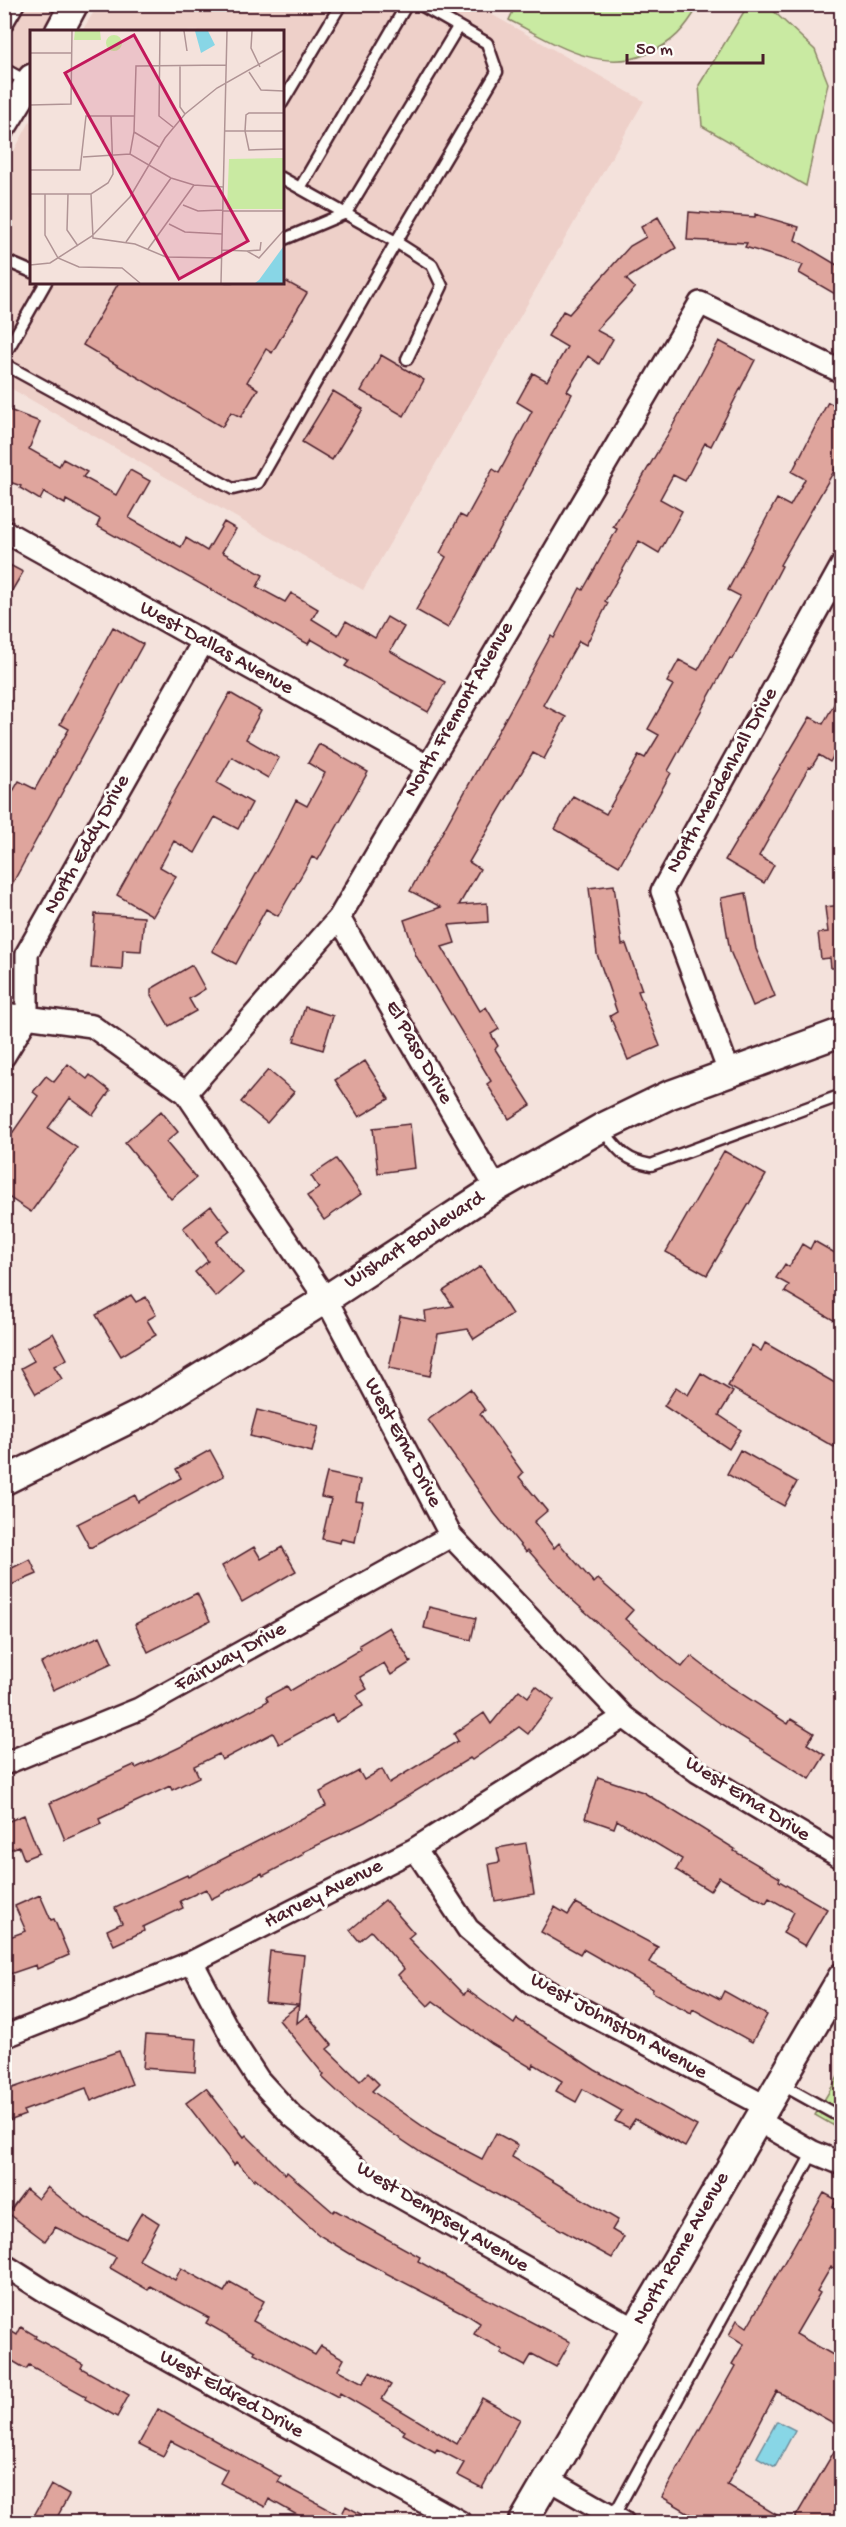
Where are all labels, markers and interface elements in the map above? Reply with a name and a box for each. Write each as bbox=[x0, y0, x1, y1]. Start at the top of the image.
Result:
scale bar bbox=[627, 27, 764, 65]
inset map bbox=[30, 30, 284, 284]
text: 50 m bbox=[636, 40, 673, 61]
street label: West Dallas Avenue bbox=[135, 596, 298, 702]
street label: North Fremont Avenue bbox=[400, 617, 521, 802]
street label: North Mendenhall Drive bbox=[662, 683, 785, 878]
street label: North Eddy Drive bbox=[39, 770, 137, 919]
street label: El Paso Drive bbox=[378, 997, 458, 1110]
street label: Wishart Boulevard bbox=[340, 1186, 491, 1296]
street label: West Erna Drive bbox=[357, 1374, 447, 1513]
street label: Fairway Drive bbox=[170, 1617, 292, 1699]
street label: West Erna Drive bbox=[680, 1752, 815, 1849]
street label: Harvey Avenue bbox=[261, 1854, 388, 1936]
street label: West Johnston Avenue bbox=[525, 1968, 712, 2087]
street label: West Dempsey Avenue bbox=[351, 2157, 534, 2280]
street label: North Rome Avenue bbox=[628, 2167, 737, 2330]
street label: West Eldred Drive bbox=[154, 2345, 309, 2446]

